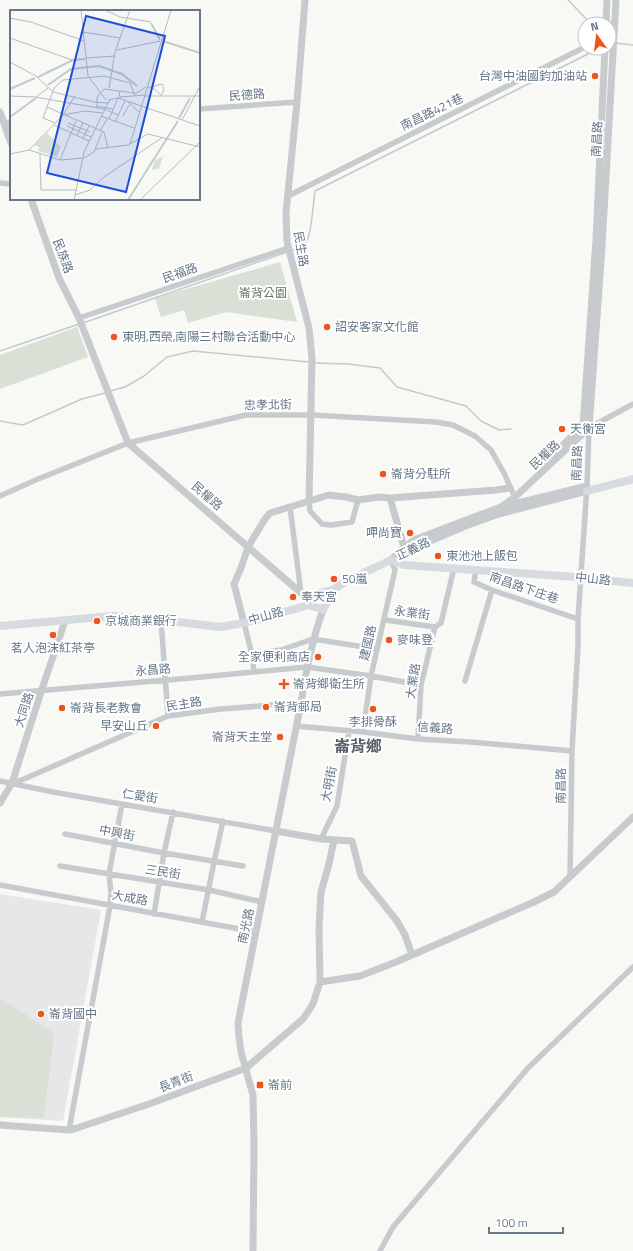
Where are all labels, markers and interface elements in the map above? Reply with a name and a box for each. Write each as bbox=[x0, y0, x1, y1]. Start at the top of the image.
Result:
inset map bbox=[10, 10, 200, 200]
north arrow bbox=[577, 16, 617, 56]
text: N bbox=[589, 18, 600, 35]
place label: 台灣中油國鈞加油站 bbox=[479, 66, 587, 85]
marker: 台灣中油國鈞加油站 bbox=[590, 71, 600, 81]
street label: 民德路 bbox=[228, 84, 266, 105]
street label: 南昌路421巷 bbox=[397, 88, 467, 135]
street label: 南昌路 bbox=[586, 120, 607, 157]
street label: 民生路 bbox=[289, 230, 314, 268]
street label: 民族路 bbox=[48, 236, 79, 276]
street label: 民福路 bbox=[160, 258, 200, 287]
park label: 崙背公園 bbox=[239, 283, 287, 302]
place label: 詔安客家文化館 bbox=[335, 317, 419, 336]
marker: 詔安客家文化館 bbox=[322, 322, 332, 332]
place label: 東明,西榮,南陽三村聯合活動中心 bbox=[122, 327, 295, 346]
marker: 東明,西榮,南陽三村聯合活動中心 bbox=[109, 332, 119, 342]
street label: 忠孝北街 bbox=[244, 395, 292, 414]
place label: 天衡宮 bbox=[570, 419, 606, 438]
marker: 天衡宮 bbox=[557, 424, 567, 434]
street label: 民權路 bbox=[525, 435, 564, 474]
street label: 南昌路 bbox=[566, 445, 587, 481]
place label: 崙背分駐所 bbox=[391, 464, 451, 483]
marker: 崙背分駐所 bbox=[378, 469, 388, 479]
street label: 民權路 bbox=[188, 477, 227, 515]
place label: 呷尚寶 bbox=[366, 523, 402, 542]
marker: 呷尚寶 bbox=[405, 528, 415, 538]
street label: 正義路 bbox=[392, 532, 433, 565]
place label: 東池池上飯包 bbox=[446, 546, 518, 565]
marker: 東池池上飯包 bbox=[433, 551, 443, 561]
street label: 南昌路下庄巷 bbox=[487, 567, 561, 608]
street label: 中山路 bbox=[574, 567, 612, 590]
place label: 50嵐 bbox=[342, 569, 367, 588]
marker: 50嵐 bbox=[329, 574, 339, 584]
place label: 奉天宮 bbox=[301, 587, 337, 606]
marker: 奉天宮 bbox=[288, 592, 298, 602]
street label: 中山路 bbox=[246, 601, 286, 630]
street label: 永業街 bbox=[393, 601, 431, 624]
place label: 京城商業銀行 bbox=[105, 611, 177, 630]
marker: 京城商業銀行 bbox=[92, 616, 102, 626]
street label: 建國路 bbox=[354, 623, 381, 663]
marker: 茗人泡沫紅茶亭 bbox=[48, 630, 58, 640]
place label: 麥味登 bbox=[397, 630, 433, 649]
marker: 麥味登 bbox=[384, 635, 394, 645]
place label: 茗人泡沫紅茶亭 bbox=[11, 638, 95, 657]
place label: 全家便利商店 bbox=[238, 647, 310, 666]
marker: 全家便利商店 bbox=[313, 652, 323, 662]
street label: 永昌路 bbox=[134, 658, 172, 681]
street label: 大業路 bbox=[400, 662, 425, 700]
place label: 崙背鄉衛生所 bbox=[293, 674, 365, 693]
marker: 崙背鄉衛生所 bbox=[278, 678, 290, 690]
street label: 大同路 bbox=[9, 690, 38, 730]
street label: 民主路 bbox=[165, 691, 203, 716]
place label: 崙背郵局 bbox=[274, 697, 322, 716]
place label: 崙背長老教會 bbox=[70, 698, 142, 717]
marker: 崙背郵局 bbox=[261, 702, 271, 712]
marker: 崙背長老教會 bbox=[57, 703, 67, 713]
marker: 李排骨酥 bbox=[368, 704, 378, 714]
place label: 李排骨酥 bbox=[349, 712, 397, 731]
place label: 早安山丘 bbox=[100, 716, 148, 735]
street label: 信義路 bbox=[416, 717, 454, 738]
marker: 早安山丘 bbox=[151, 721, 161, 731]
place label: 崙背天主堂 bbox=[212, 727, 272, 746]
marker: 崙背天主堂 bbox=[275, 732, 285, 742]
district label: 崙背鄉 bbox=[334, 734, 382, 758]
street label: 大明街 bbox=[316, 764, 341, 803]
street label: 南昌路 bbox=[551, 768, 570, 804]
street label: 仁愛街 bbox=[121, 783, 159, 808]
street label: 中興街 bbox=[98, 820, 137, 845]
street label: 三民街 bbox=[144, 859, 182, 884]
street label: 大成路 bbox=[111, 885, 149, 910]
street label: 南光路 bbox=[232, 906, 259, 945]
place label: 崙背國中 bbox=[49, 1004, 97, 1023]
marker: 崙背國中 bbox=[36, 1009, 46, 1019]
street label: 長青街 bbox=[156, 1066, 196, 1097]
place label: 崙前 bbox=[268, 1075, 292, 1094]
marker: 崙前 bbox=[255, 1080, 265, 1090]
scale bar bbox=[489, 1209, 563, 1235]
text: 100 m bbox=[495, 1213, 528, 1232]

